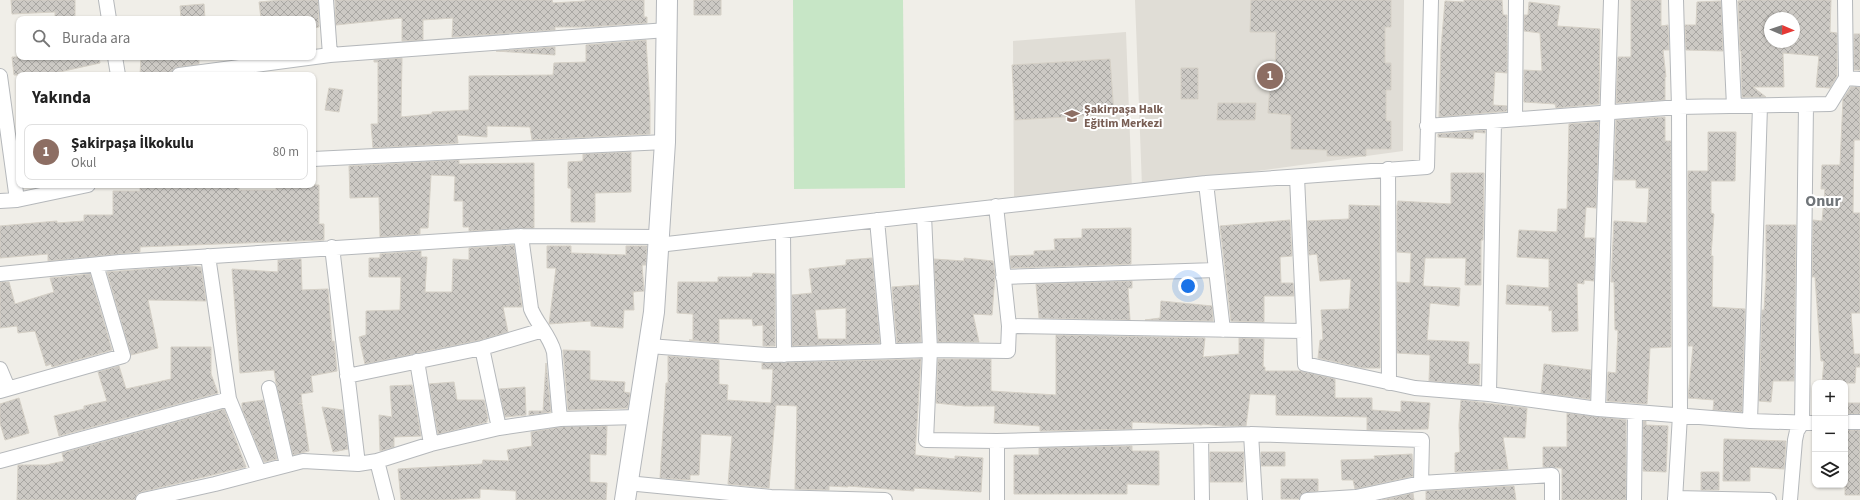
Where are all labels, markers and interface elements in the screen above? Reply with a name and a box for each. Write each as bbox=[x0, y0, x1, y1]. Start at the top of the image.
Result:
north arrow bbox=[1764, 12, 1800, 48]
search box bbox=[16, 16, 316, 60]
icon: search bbox=[30, 27, 52, 49]
text: Burada ara bbox=[62, 28, 130, 49]
pin: 1 bbox=[1257, 61, 1283, 91]
text: Yakında bbox=[32, 86, 91, 110]
place label: Şakirpaşa Halk Eğitim Merkezi bbox=[1084, 101, 1164, 132]
school or university icon: Şakirpaşa Halk Eğitim Merkezi bbox=[1063, 107, 1081, 125]
text: Şakirpaşa İlkokulu bbox=[71, 133, 194, 154]
text: 1 bbox=[43, 143, 49, 161]
text: 80 m bbox=[273, 143, 299, 161]
text: Okul bbox=[71, 154, 96, 172]
district label: Onur bbox=[1805, 190, 1841, 212]
your location bbox=[1178, 276, 1198, 296]
map controls bbox=[1812, 380, 1848, 488]
button: + bbox=[1812, 380, 1848, 416]
button: − bbox=[1812, 416, 1848, 452]
button: layers bbox=[1812, 452, 1848, 488]

